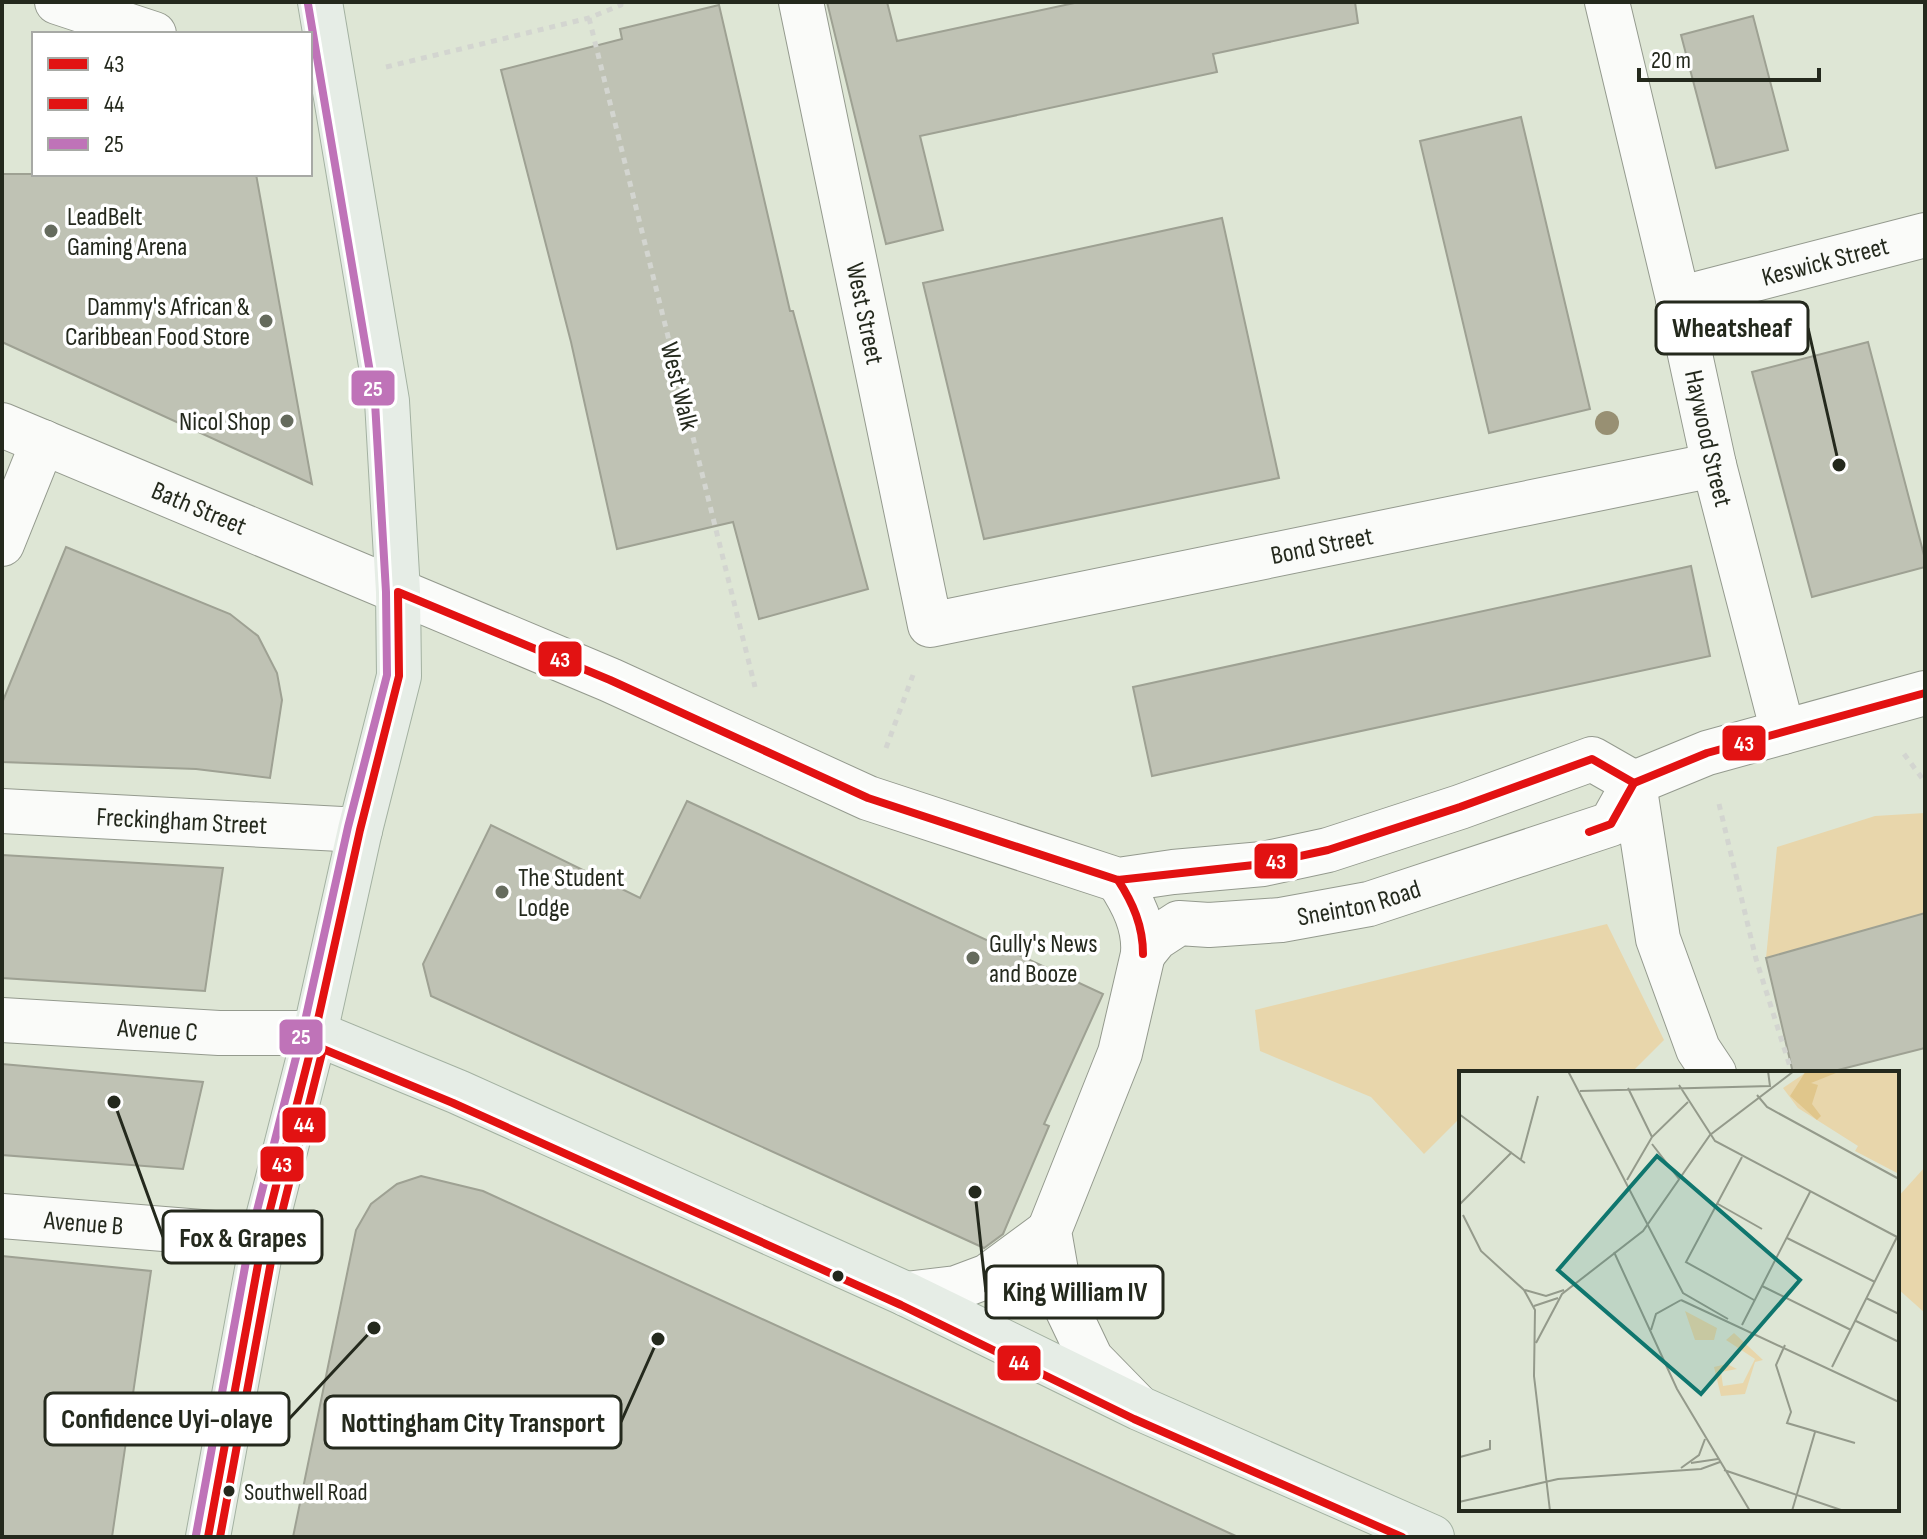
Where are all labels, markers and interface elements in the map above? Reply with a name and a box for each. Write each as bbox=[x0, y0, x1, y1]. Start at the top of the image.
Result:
legend bbox=[32, 32, 312, 176]
scale bar bbox=[1639, 32, 1819, 82]
text: 20 m bbox=[1651, 46, 1691, 75]
text: 43 bbox=[104, 50, 124, 79]
text: 44 bbox=[104, 90, 124, 119]
text: 25 bbox=[104, 130, 124, 159]
place label: LeadBelt Gaming Arena bbox=[67, 202, 187, 263]
marker: LeadBelt Gaming Arena bbox=[42, 222, 60, 240]
street label: Keswick Street bbox=[1759, 231, 1892, 294]
street label: West Street bbox=[838, 260, 890, 367]
place label: Dammy's African & Caribbean Food Store bbox=[65, 292, 250, 353]
callout: Wheatsheaf bbox=[1656, 302, 1808, 354]
marker: Dammy's African & Caribbean Food Store bbox=[257, 312, 275, 330]
text: Wheatsheaf bbox=[1672, 312, 1792, 345]
street label: West Walk bbox=[653, 339, 704, 434]
street label: Haywood Street bbox=[1677, 367, 1738, 510]
line badge: 25 bbox=[350, 369, 396, 407]
text: 25 bbox=[363, 376, 383, 403]
place label: Nicol Shop bbox=[179, 407, 271, 438]
marker: Nicol Shop bbox=[278, 412, 296, 430]
street label: Bath Street bbox=[147, 476, 251, 543]
street label: Bond Street bbox=[1268, 521, 1376, 572]
line badge: 43 bbox=[537, 640, 583, 678]
text: 43 bbox=[550, 647, 570, 674]
line badge: 43 bbox=[1721, 724, 1767, 762]
text: 43 bbox=[1734, 731, 1754, 758]
street label: Freckingham Street bbox=[96, 802, 268, 842]
line badge: 43 bbox=[1253, 842, 1299, 880]
text: 43 bbox=[1266, 849, 1286, 876]
place label: The Student Lodge bbox=[518, 863, 625, 924]
street label: Sneinton Road bbox=[1295, 874, 1425, 934]
marker: The Student Lodge bbox=[493, 883, 511, 901]
place label: Gully's News and Booze bbox=[989, 929, 1098, 990]
marker: Gully's News and Booze bbox=[964, 949, 982, 967]
street label: Avenue C bbox=[116, 1013, 199, 1049]
line badge: 25 bbox=[278, 1018, 324, 1056]
text: 25 bbox=[291, 1024, 311, 1051]
inset map bbox=[1459, 1071, 1899, 1511]
line badge: 44 bbox=[281, 1106, 327, 1144]
text: 44 bbox=[294, 1112, 314, 1139]
line badge: 43 bbox=[259, 1145, 305, 1183]
text: 43 bbox=[272, 1152, 292, 1179]
street label: Avenue B bbox=[42, 1205, 124, 1243]
callout: Fox & Grapes bbox=[163, 1211, 322, 1263]
text: Fox & Grapes bbox=[179, 1222, 307, 1255]
callout: King William IV bbox=[986, 1266, 1163, 1318]
unlabelled marker bbox=[830, 1268, 846, 1284]
text: King William IV bbox=[1002, 1276, 1148, 1309]
line badge: 44 bbox=[996, 1344, 1042, 1382]
text: 44 bbox=[1009, 1350, 1029, 1377]
callout: Confidence Uyi-olaye bbox=[45, 1393, 289, 1445]
callout: Nottingham City Transport bbox=[325, 1396, 621, 1448]
text: Confidence Uyi-olaye bbox=[61, 1403, 273, 1436]
text: Nottingham City Transport bbox=[341, 1407, 605, 1440]
place label: Southwell Road bbox=[244, 1478, 368, 1507]
marker: Southwell Road bbox=[221, 1483, 237, 1499]

